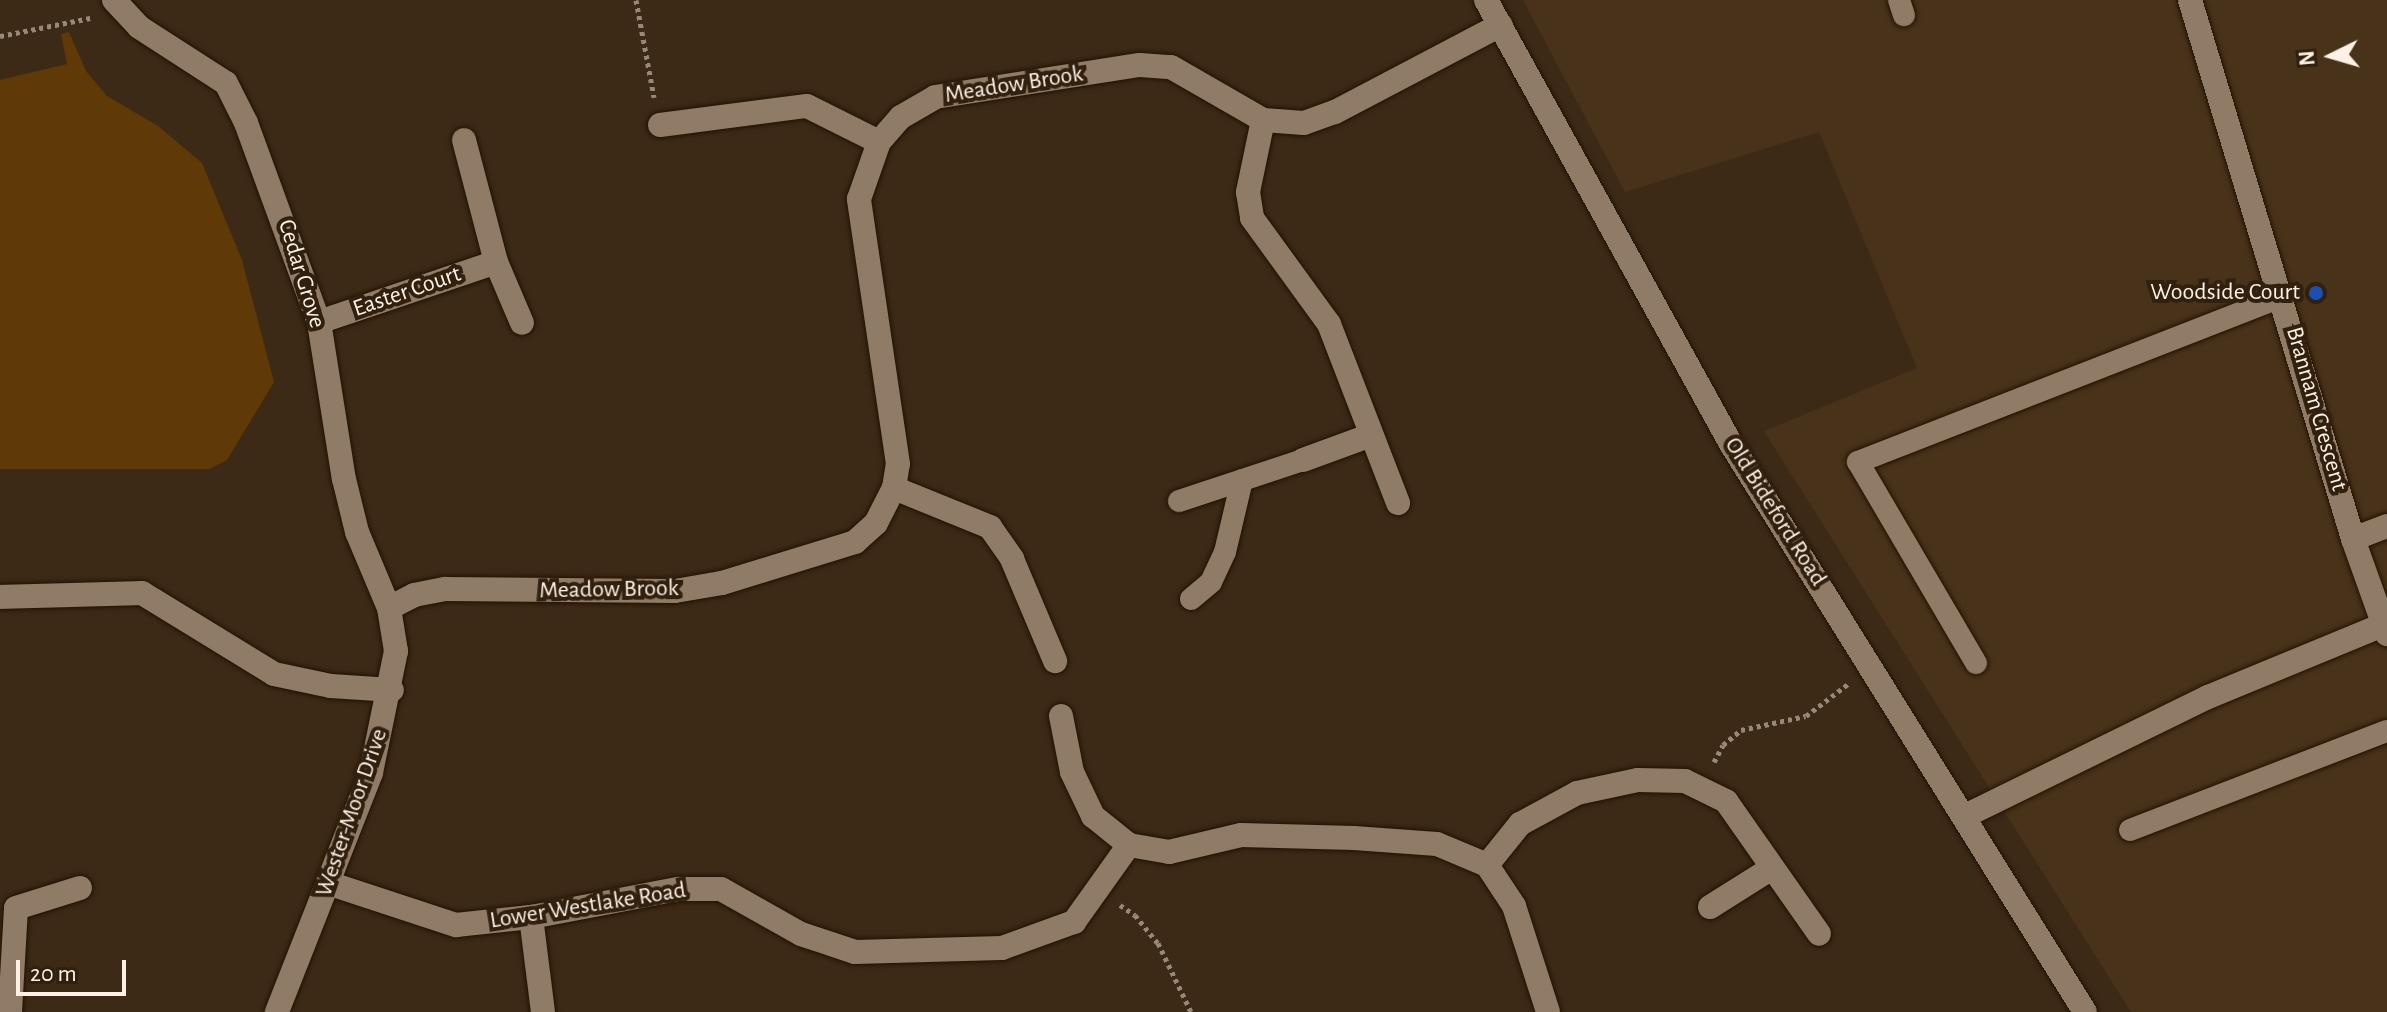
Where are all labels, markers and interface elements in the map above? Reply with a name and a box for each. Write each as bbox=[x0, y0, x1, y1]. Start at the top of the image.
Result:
north arrow bbox=[2291, 16, 2371, 96]
text: N bbox=[2295, 50, 2319, 67]
street label: Meadow Brook bbox=[943, 60, 1085, 110]
street label: Cedar Grove bbox=[271, 216, 331, 332]
street label: Easter Court bbox=[349, 260, 465, 324]
place label: Woodside Court bbox=[2150, 279, 2300, 307]
marker: Woodside Court bbox=[2307, 284, 2325, 302]
street label: Brannam Crescent bbox=[2279, 324, 2353, 494]
street label: Old Bideford Road bbox=[1718, 432, 1832, 592]
street label: Meadow Brook bbox=[539, 574, 679, 606]
street label: Wester-Moor Drive bbox=[310, 725, 394, 901]
street label: Lower Westlake Road bbox=[488, 876, 688, 936]
scale bar bbox=[20, 944, 130, 994]
text: 20 m bbox=[30, 962, 77, 986]

